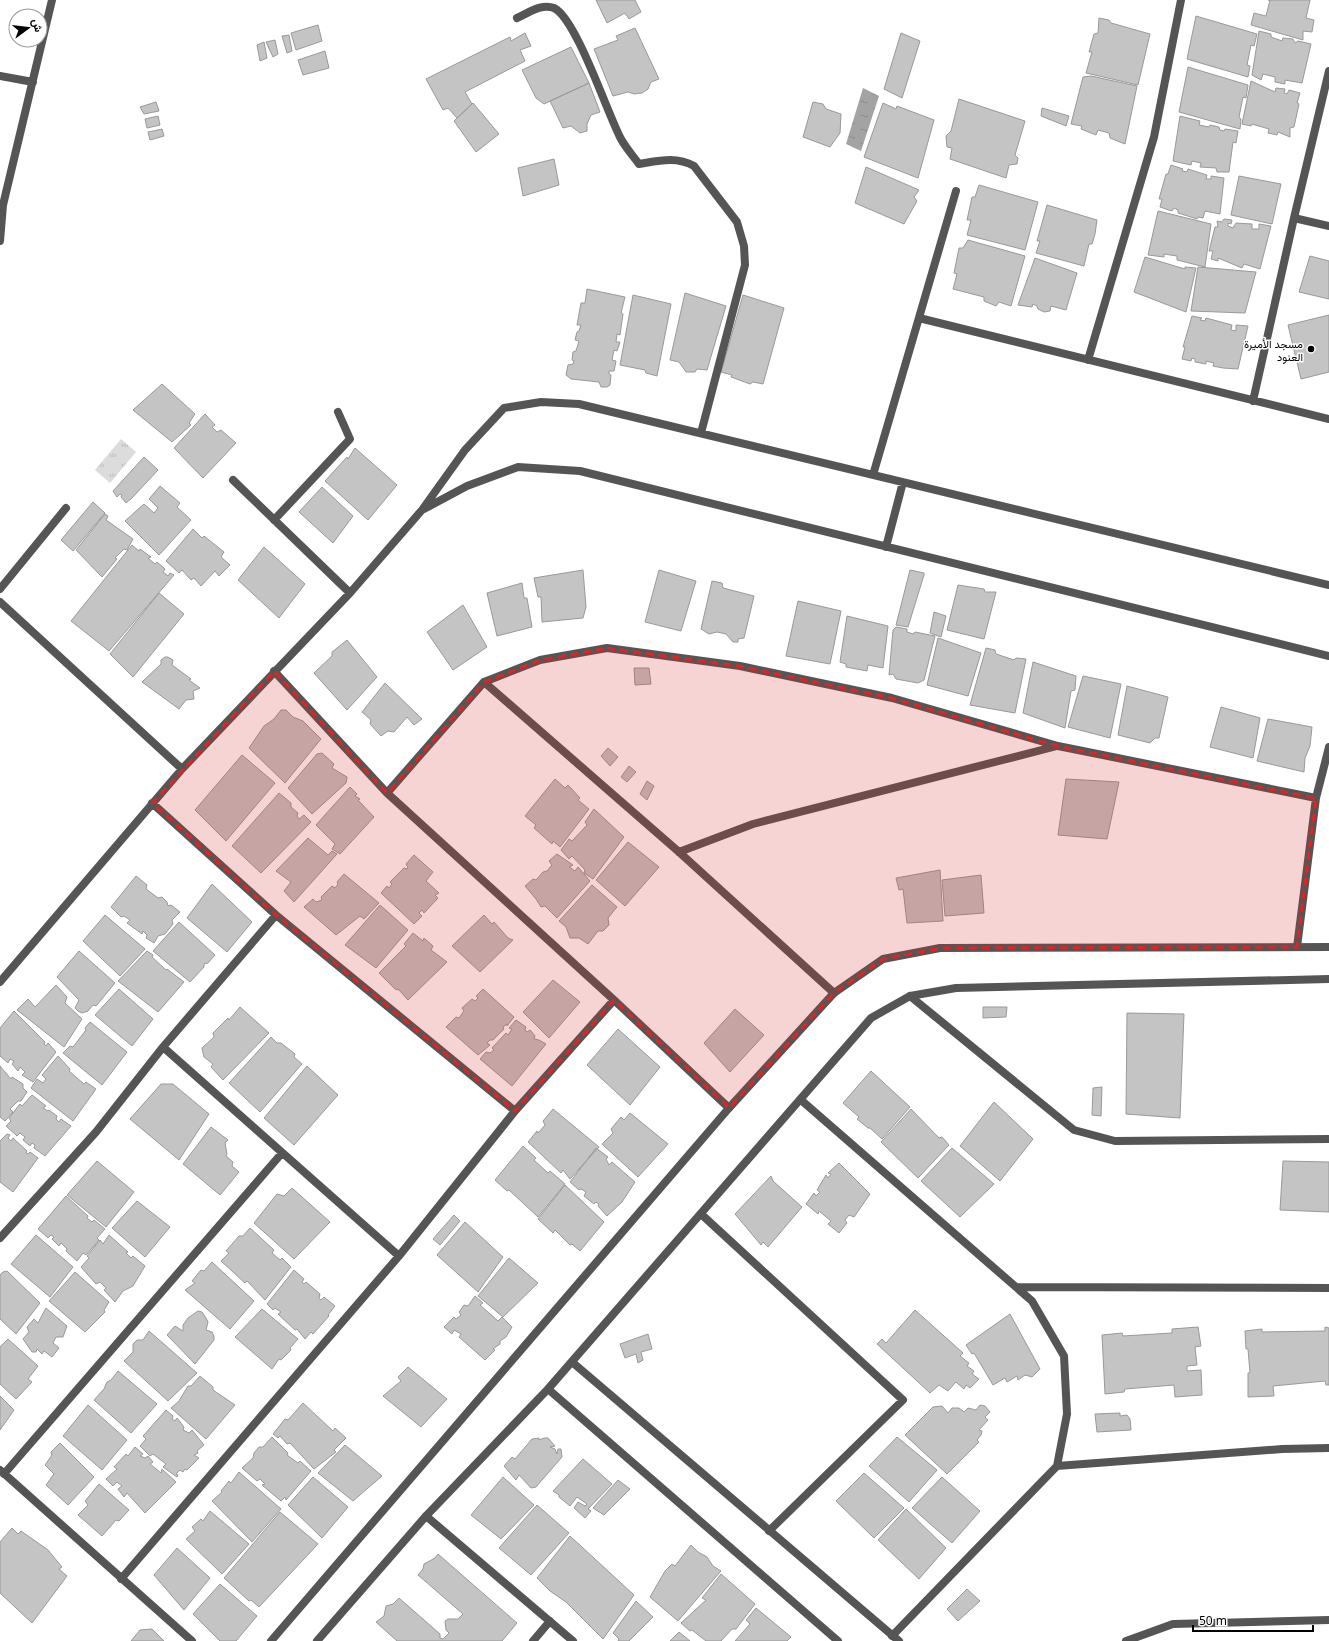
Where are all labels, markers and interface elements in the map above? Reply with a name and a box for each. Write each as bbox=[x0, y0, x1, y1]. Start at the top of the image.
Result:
north arrow bbox=[8, 8, 48, 48]
text: ش bbox=[29, 17, 47, 34]
place label: مسجد الأميرة العنود bbox=[1244, 336, 1303, 364]
marker: مسجد الأميرة العنود bbox=[1306, 344, 1316, 354]
scale bar bbox=[1193, 1607, 1313, 1633]
text: 50 m bbox=[1199, 1612, 1227, 1629]

